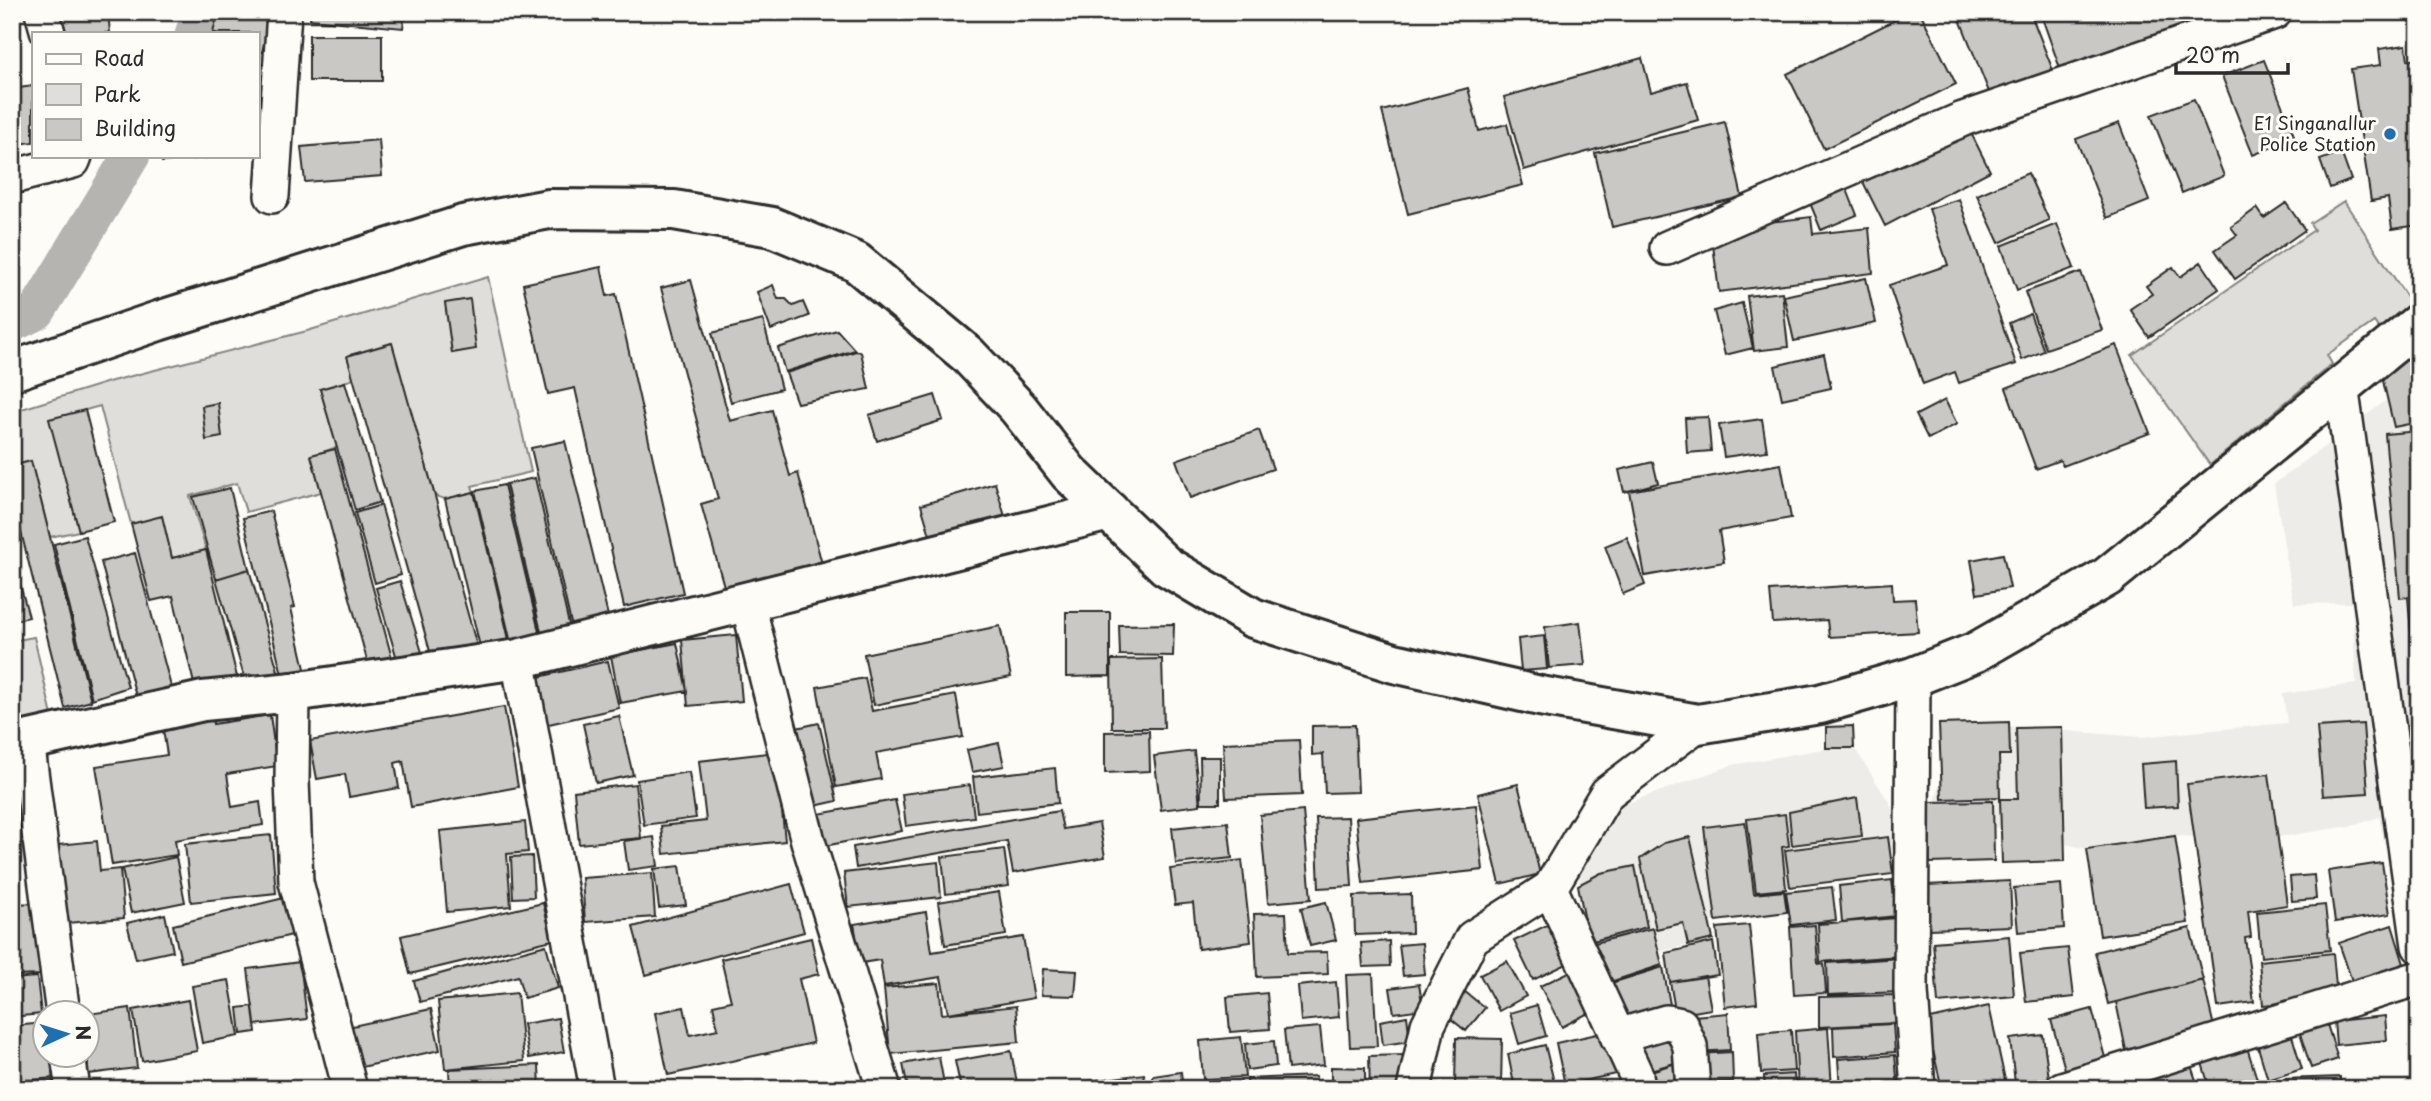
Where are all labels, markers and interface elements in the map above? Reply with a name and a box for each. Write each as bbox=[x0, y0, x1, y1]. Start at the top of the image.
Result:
legend bbox=[32, 32, 259, 158]
scale bar bbox=[2176, 32, 2288, 76]
text: 20 m bbox=[2186, 38, 2240, 70]
text: Road bbox=[94, 41, 145, 73]
text: Park bbox=[94, 77, 141, 109]
place label: E1 Singanallur Police Station bbox=[2254, 109, 2377, 157]
text: Building bbox=[94, 111, 176, 143]
marker: E1 Singanallur Police Station bbox=[2382, 126, 2398, 142]
north arrow bbox=[32, 1000, 102, 1070]
text: N bbox=[69, 1024, 98, 1041]

